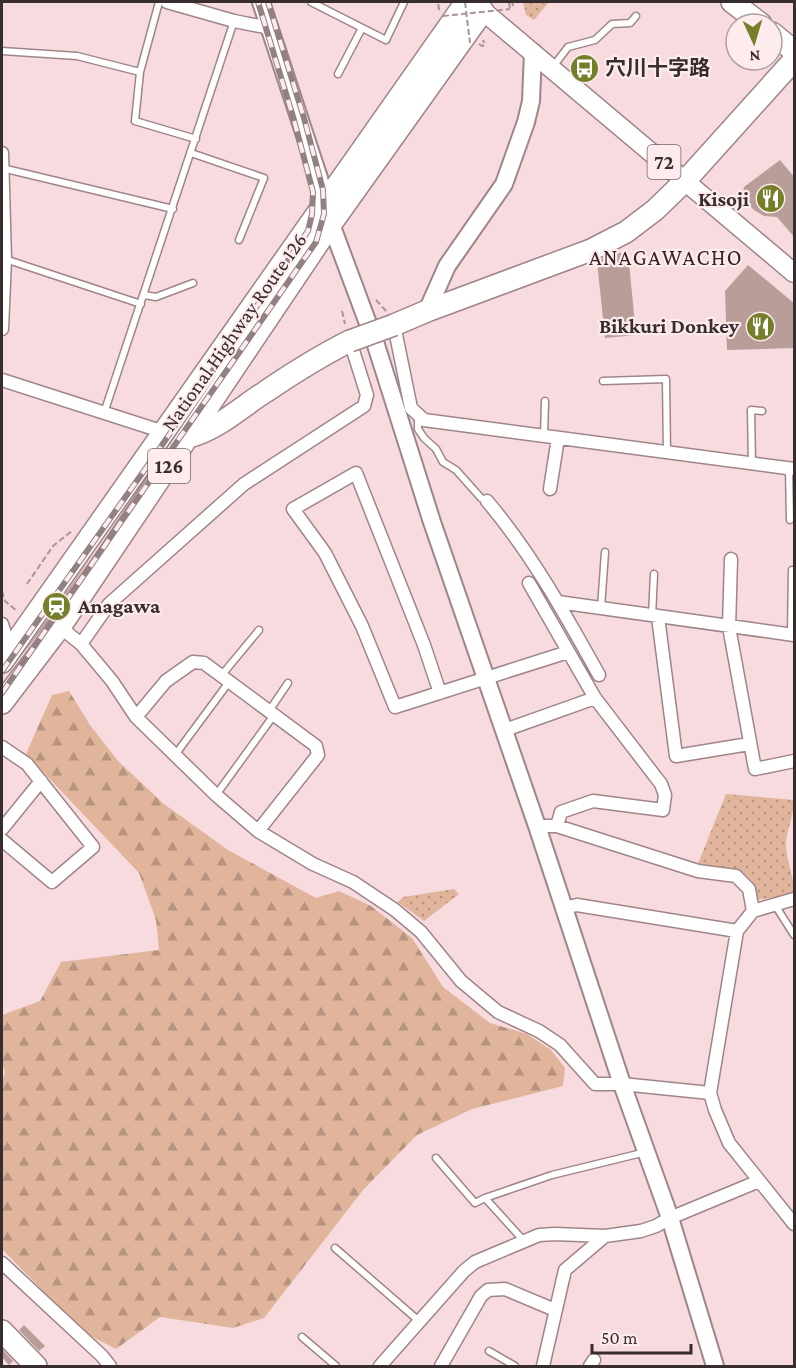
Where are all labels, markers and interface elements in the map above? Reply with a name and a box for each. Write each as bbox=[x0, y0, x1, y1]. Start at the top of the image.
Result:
north arrow bbox=[724, 12, 784, 72]
text: N bbox=[749, 48, 761, 65]
bus stop icon: 穴川十字路 bbox=[568, 52, 600, 84]
place label: 穴川十字路 bbox=[605, 56, 710, 80]
road number: 72 bbox=[648, 145, 680, 179]
restaurant icon: Kisoji bbox=[754, 183, 786, 215]
place label: Kisoji bbox=[698, 187, 749, 211]
street label: National Highway Route 126 bbox=[156, 228, 312, 436]
district label: ANAGAWACHO bbox=[589, 245, 743, 270]
restaurant icon: Bikkuri Donkey bbox=[744, 310, 776, 342]
place label: Bikkuri Donkey bbox=[599, 314, 740, 338]
road number: 126 bbox=[148, 449, 190, 483]
station icon: Anagawa bbox=[41, 590, 73, 622]
place label: Anagawa bbox=[77, 594, 161, 618]
scale bar bbox=[592, 1317, 691, 1355]
text: 50 m bbox=[601, 1328, 638, 1348]

